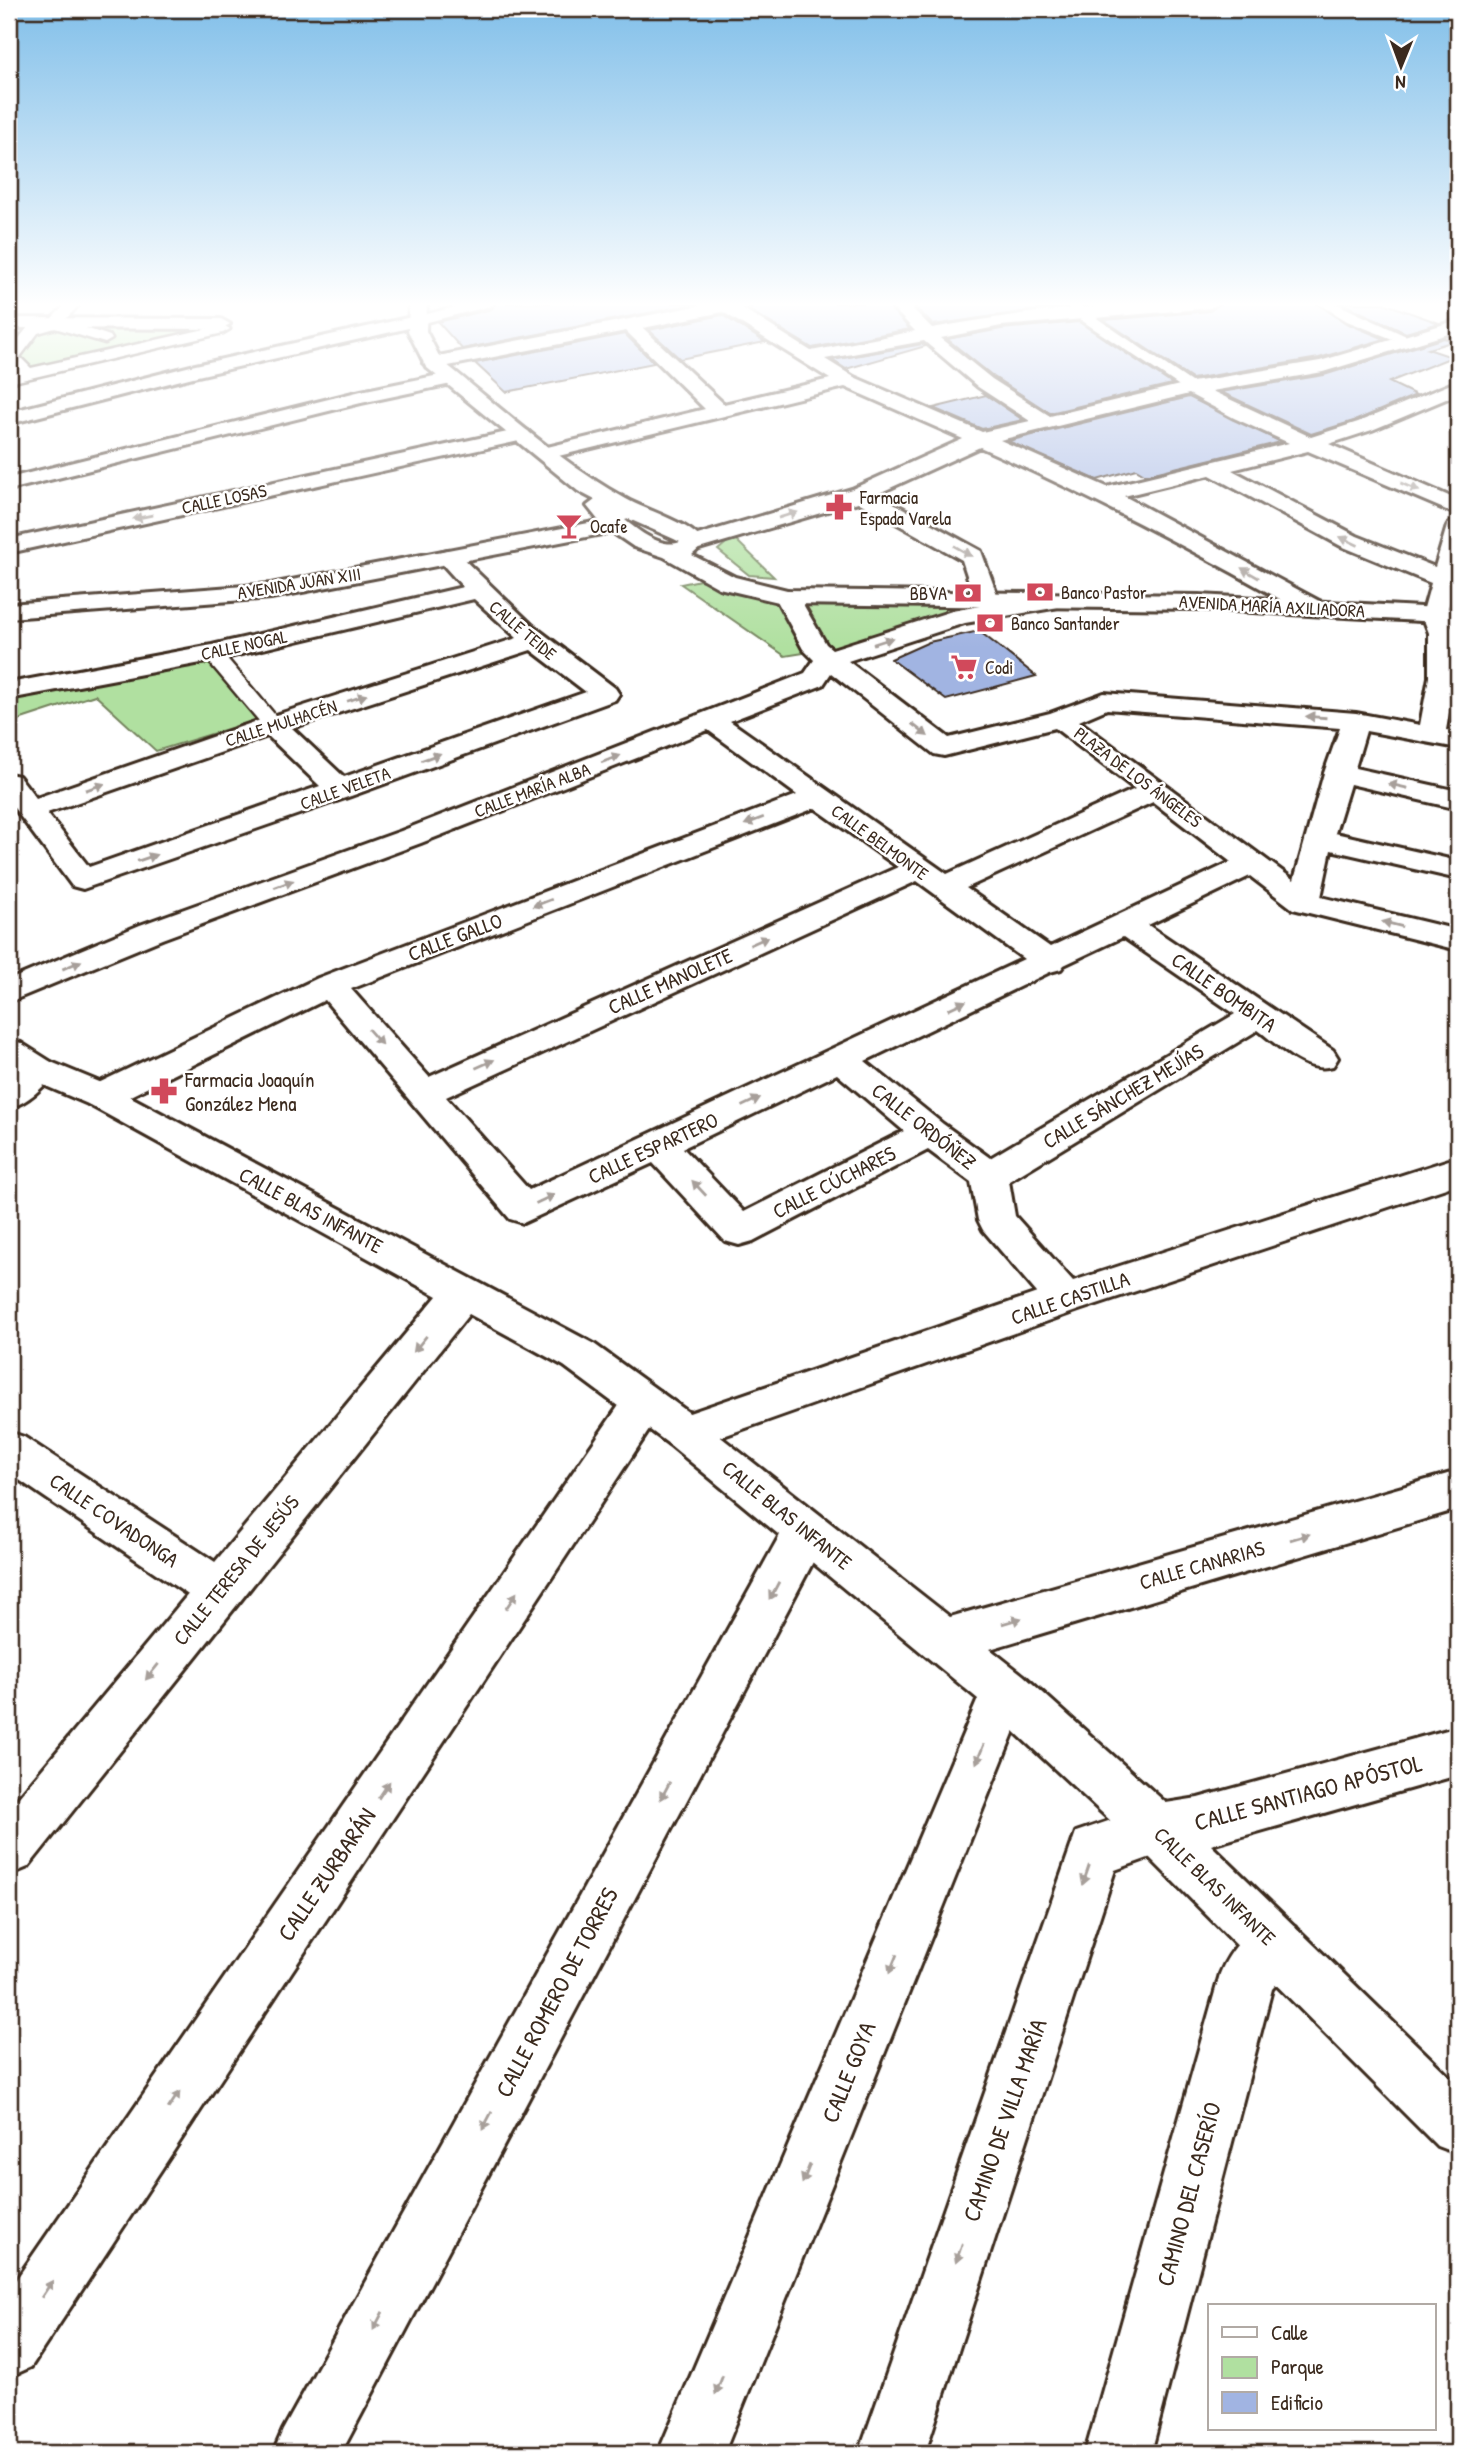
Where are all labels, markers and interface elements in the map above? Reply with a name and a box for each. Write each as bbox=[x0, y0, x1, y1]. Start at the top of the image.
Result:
north arrow bbox=[1366, 32, 1436, 102]
text: N bbox=[1395, 70, 1406, 96]
street label: CALLE LOSAS bbox=[179, 478, 269, 520]
one-way arrow bbox=[1400, 481, 1420, 493]
place label: Farmacia Espada Varela bbox=[859, 485, 951, 531]
pharmacy icon: Farmacia Espada Varela bbox=[824, 492, 854, 522]
one-way arrow bbox=[778, 510, 799, 520]
bar icon: Ocafe bbox=[554, 511, 584, 541]
one-way arrow bbox=[132, 512, 154, 523]
place label: Ocafe bbox=[590, 514, 628, 539]
one-way arrow bbox=[1339, 535, 1359, 546]
one-way arrow bbox=[953, 545, 972, 557]
street label: AVENIDA JUAN XIII bbox=[235, 561, 363, 605]
one-way arrow bbox=[1241, 567, 1260, 579]
bank icon: Banco Pastor bbox=[1025, 577, 1055, 607]
bank icon: BBVA bbox=[953, 578, 983, 608]
place label: Banco Pastor bbox=[1061, 580, 1147, 605]
place label: BBVA bbox=[910, 581, 947, 606]
street label: AVENIDA MARÍA AXILIADORA bbox=[1178, 589, 1366, 623]
street label: CALLE TEIDE bbox=[484, 594, 562, 666]
bank icon: Banco Santander bbox=[975, 608, 1005, 638]
place label: Banco Santander bbox=[1011, 611, 1120, 636]
street label: CALLE NOGAL bbox=[198, 624, 290, 666]
one-way arrow bbox=[873, 635, 894, 646]
supermarket icon: Codi bbox=[949, 652, 979, 682]
place label: Codi bbox=[985, 655, 1013, 680]
one-way arrow bbox=[347, 692, 368, 703]
street label: CALLE MULHACÉN bbox=[222, 693, 340, 753]
one-way arrow bbox=[1304, 711, 1326, 722]
street label: PLAZA DE LOS ÁNGELES bbox=[1069, 721, 1207, 833]
one-way arrow bbox=[911, 723, 929, 738]
one-way arrow bbox=[421, 751, 442, 762]
one-way arrow bbox=[601, 754, 622, 765]
street label: CALLE MARÍA ALBA bbox=[470, 756, 594, 824]
street label: CALLE VELETA bbox=[297, 760, 394, 816]
one-way arrow bbox=[85, 781, 106, 792]
one-way arrow bbox=[1387, 781, 1409, 792]
street label: CALLE BELMONTE bbox=[826, 798, 934, 886]
one-way arrow bbox=[744, 816, 765, 827]
one-way arrow bbox=[137, 852, 158, 863]
one-way arrow bbox=[273, 878, 294, 889]
one-way arrow bbox=[531, 898, 552, 909]
street label: CALLE GALLO bbox=[404, 906, 506, 968]
one-way arrow bbox=[1381, 918, 1403, 929]
one-way arrow bbox=[749, 935, 769, 947]
street label: CALLE MANOLETE bbox=[603, 941, 737, 1021]
street label: CALLE BOMBITA bbox=[1166, 945, 1282, 1039]
one-way arrow bbox=[61, 960, 82, 971]
one-way arrow bbox=[947, 1000, 967, 1011]
one-way arrow bbox=[367, 1028, 383, 1046]
street label: CALLE SÁNCHEZ MEJÍAS bbox=[1037, 1036, 1209, 1156]
one-way arrow bbox=[475, 1059, 495, 1070]
place label: Farmacia Joaquín González Mena bbox=[184, 1065, 314, 1118]
pharmacy icon: Farmacia Joaquín González Mena bbox=[149, 1076, 179, 1106]
street label: CALLE ORDÓÑEZ bbox=[866, 1076, 983, 1176]
one-way arrow bbox=[741, 1096, 761, 1108]
street label: CALLE ESPARTERO bbox=[583, 1105, 723, 1191]
street label: CALLE CÚCHARES bbox=[767, 1138, 901, 1225]
street label: CALLE BLAS INFANTE bbox=[234, 1160, 388, 1260]
one-way arrow bbox=[691, 1180, 707, 1197]
one-way arrow bbox=[535, 1193, 555, 1205]
street label: CALLE CASTILLA bbox=[1007, 1264, 1133, 1332]
one-way arrow bbox=[413, 1335, 428, 1353]
street label: CALLE BLAS INFANTE bbox=[716, 1454, 858, 1576]
street label: CALLE COVADONGA bbox=[44, 1466, 184, 1574]
street label: CALLE TERESA DE JESÚS bbox=[166, 1488, 306, 1651]
one-way arrow bbox=[1290, 1531, 1311, 1541]
street label: CALLE CANARIAS bbox=[1136, 1533, 1268, 1597]
one-way arrow bbox=[768, 1582, 780, 1602]
one-way arrow bbox=[504, 1592, 518, 1610]
one-way arrow bbox=[1001, 1616, 1022, 1626]
one-way arrow bbox=[145, 1663, 160, 1681]
one-way arrow bbox=[974, 1744, 986, 1764]
street label: CALLE SANTIAGO APÓSTOL bbox=[1191, 1746, 1425, 1838]
one-way arrow bbox=[377, 1780, 390, 1800]
one-way arrow bbox=[659, 1782, 671, 1801]
street label: CALLE ZURBARÁN bbox=[270, 1801, 382, 1947]
street label: CALLE BLAS INFANTE bbox=[1148, 1820, 1282, 1952]
one-way arrow bbox=[1080, 1864, 1091, 1885]
street label: CALLE ROMERO DE TORRES bbox=[487, 1882, 625, 2102]
one-way arrow bbox=[887, 1954, 898, 1975]
street label: CAMINO DE VILLA MARÍA bbox=[954, 2014, 1054, 2226]
street label: CALLE GOYA bbox=[813, 2017, 883, 2127]
one-way arrow bbox=[167, 2091, 181, 2109]
street label: CAMINO DEL CASERÍO bbox=[1148, 2098, 1228, 2290]
one-way arrow bbox=[481, 2111, 493, 2131]
one-way arrow bbox=[800, 2164, 811, 2185]
one-way arrow bbox=[953, 2243, 964, 2264]
one-way arrow bbox=[40, 2280, 54, 2298]
legend bbox=[1208, 2304, 1436, 2430]
one-way arrow bbox=[372, 2311, 384, 2330]
text: Calle bbox=[1271, 2318, 1308, 2347]
text: Parque bbox=[1271, 2352, 1324, 2381]
one-way arrow bbox=[713, 2374, 724, 2395]
text: Edificio bbox=[1271, 2388, 1323, 2417]

